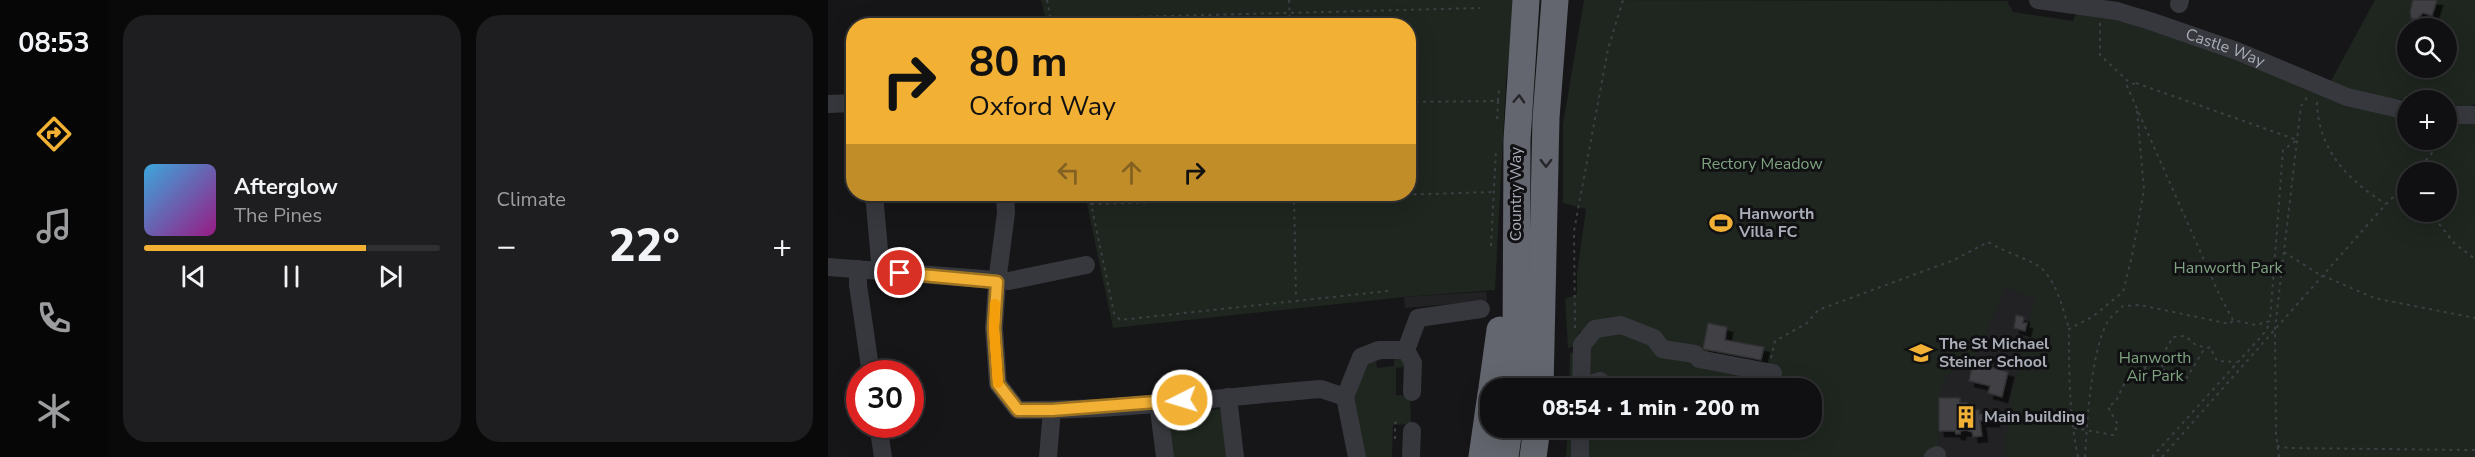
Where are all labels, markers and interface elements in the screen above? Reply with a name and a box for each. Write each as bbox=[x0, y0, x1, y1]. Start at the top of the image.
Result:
map controls bbox=[2397, 18, 2457, 222]
button: search bbox=[2397, 18, 2457, 78]
street label: Castle Way bbox=[2183, 23, 2269, 73]
text: 08:53 bbox=[18, 25, 90, 62]
text: 80 m bbox=[969, 34, 1068, 91]
icon: right bbox=[870, 42, 948, 120]
text: Oxford Way bbox=[969, 88, 1116, 125]
button: + bbox=[2397, 90, 2457, 150]
one-way arrow bbox=[1512, 95, 1525, 104]
icon: directions bbox=[33, 113, 75, 155]
street label: Country Way bbox=[1505, 146, 1527, 241]
park label: Rectory Meadow bbox=[1701, 153, 1823, 175]
icon: left bbox=[1052, 156, 1085, 189]
icon: ahead bbox=[1115, 156, 1148, 189]
icon: right bbox=[1178, 156, 1211, 189]
one-way arrow bbox=[1540, 159, 1552, 168]
button: − bbox=[2397, 162, 2457, 222]
text: Afterglow bbox=[234, 172, 338, 202]
text: Climate bbox=[497, 186, 566, 213]
text: The Pines bbox=[234, 202, 322, 229]
place label: Hanworth Villa FC bbox=[1738, 203, 1814, 243]
icon: music bbox=[33, 205, 75, 247]
sports icon: Hanworth Villa FC bbox=[1708, 210, 1734, 236]
text: 22° bbox=[609, 216, 680, 277]
text: − bbox=[497, 224, 516, 269]
text: + bbox=[772, 224, 792, 269]
pin bbox=[874, 247, 925, 298]
icon: arrive bbox=[883, 256, 916, 289]
park label: Hanworth Park bbox=[2174, 257, 2283, 279]
icon: previous bbox=[177, 260, 210, 293]
icon: pause bbox=[275, 260, 308, 293]
icon: next bbox=[374, 260, 407, 293]
icon: phone bbox=[33, 297, 75, 339]
place label: The St Michael Steiner School bbox=[1939, 333, 2049, 373]
school or university icon: The St Michael Steiner School bbox=[1908, 340, 1934, 366]
park label: Hanworth Air Park bbox=[2119, 347, 2191, 387]
speed limit sign: 30 bbox=[846, 360, 924, 438]
position arrow bbox=[1150, 368, 1214, 432]
icon: climate bbox=[33, 390, 75, 432]
text: 08:54 · 1 min · 200 m bbox=[1542, 393, 1760, 423]
building icon: Main building bbox=[1953, 404, 1979, 430]
place label: Main building bbox=[1984, 406, 2085, 428]

